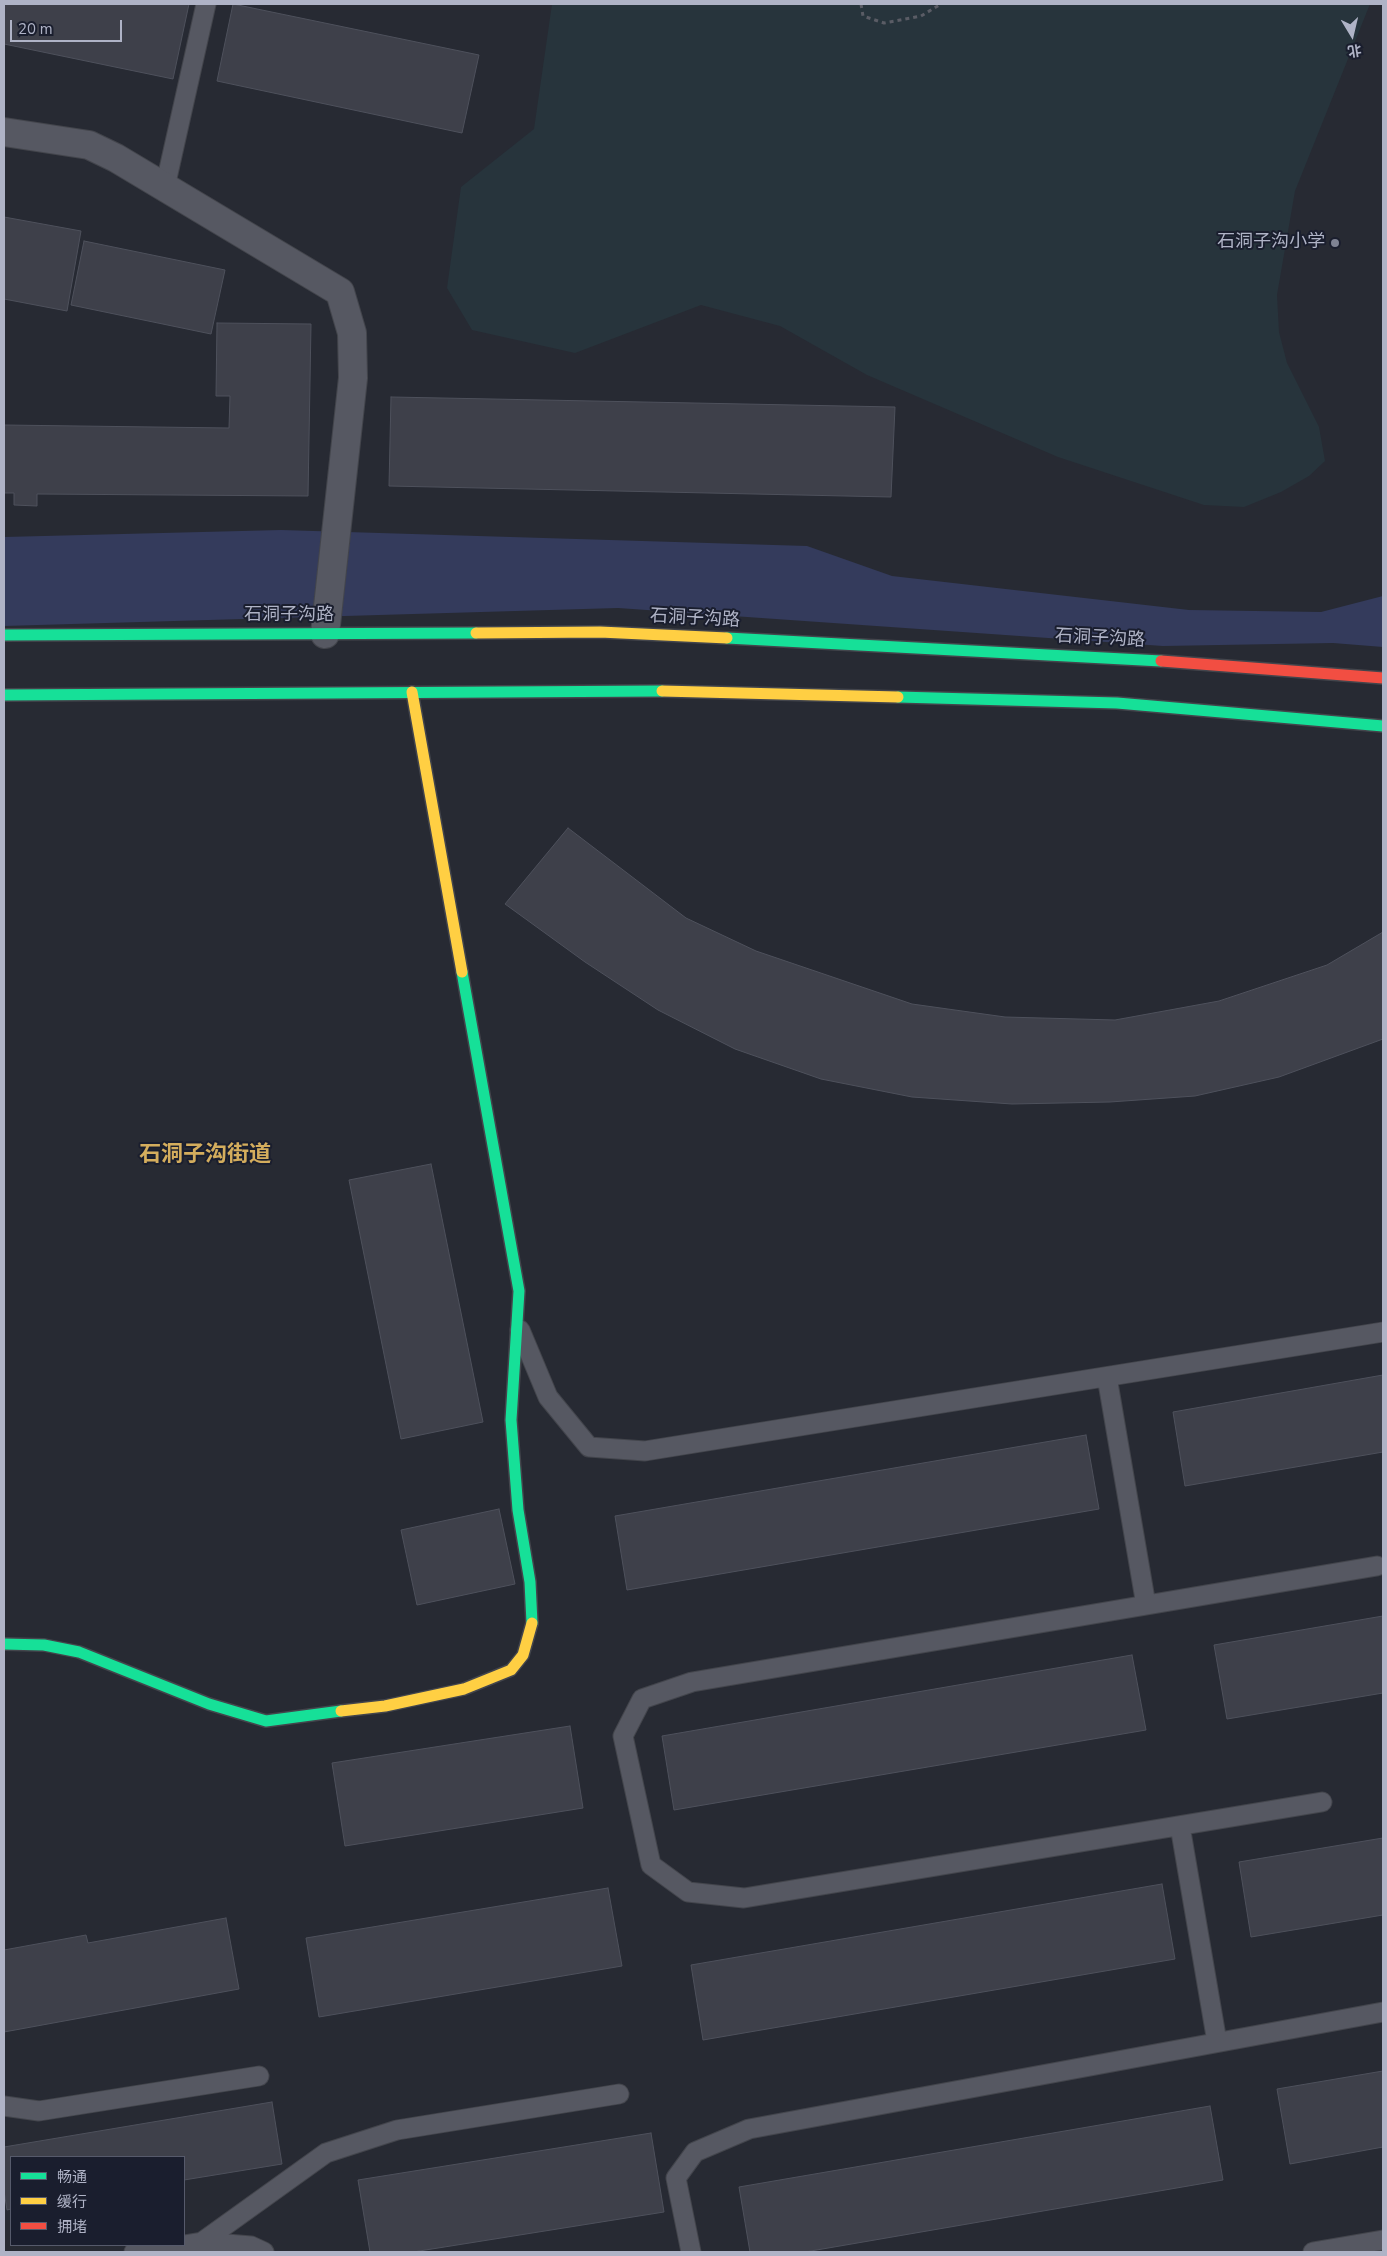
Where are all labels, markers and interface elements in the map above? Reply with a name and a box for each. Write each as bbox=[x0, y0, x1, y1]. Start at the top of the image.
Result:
scale bar bbox=[12, 10, 125, 42]
north arrow bbox=[1327, 10, 1377, 60]
text: 20 m bbox=[18, 19, 53, 39]
text: 北 bbox=[1346, 40, 1363, 61]
place label: 石洞子沟小学 bbox=[1217, 232, 1325, 254]
marker: 石洞子沟小学 bbox=[1329, 237, 1341, 249]
street label: 石洞子沟路 bbox=[244, 605, 334, 627]
street label: 石洞子沟路 bbox=[649, 606, 741, 632]
street label: 石洞子沟路 bbox=[1054, 626, 1146, 652]
district label: 石洞子沟街道 bbox=[139, 1143, 271, 1169]
legend bbox=[10, 2156, 185, 2246]
text: 畅通 bbox=[57, 2167, 87, 2187]
text: 缓行 bbox=[57, 2192, 87, 2212]
text: 拥堵 bbox=[57, 2217, 87, 2237]

